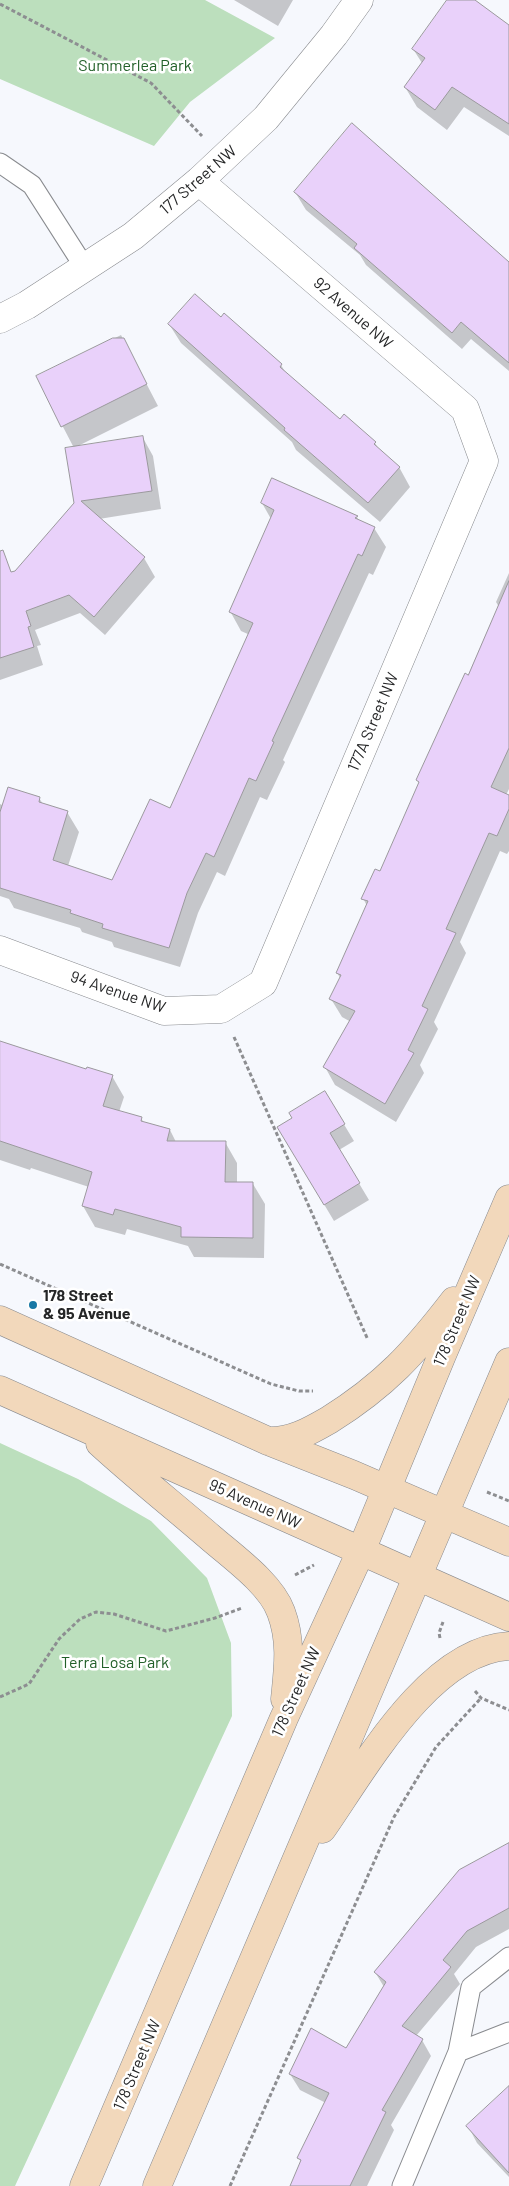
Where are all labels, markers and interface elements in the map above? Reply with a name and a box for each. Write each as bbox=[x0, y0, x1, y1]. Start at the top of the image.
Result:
park label: Summerlea Park bbox=[78, 56, 192, 76]
street label: 177 Street NW bbox=[156, 141, 240, 219]
street label: 92 Avenue NW bbox=[309, 273, 397, 353]
street label: 177A Street NW bbox=[344, 670, 402, 774]
street label: 94 Avenue NW bbox=[68, 967, 168, 1017]
street label: 178 Street NW bbox=[429, 1273, 485, 1369]
place label: 178 Street & 95 Avenue bbox=[43, 1286, 130, 1324]
marker: 178 Street & 95 Avenue bbox=[27, 1299, 39, 1311]
street label: 95 Avenue NW bbox=[206, 1475, 304, 1533]
street label: 178 Street NW bbox=[268, 1644, 324, 1740]
park label: Terra Losa Park bbox=[61, 1653, 169, 1673]
street label: 178 Street NW bbox=[109, 2017, 165, 2113]

